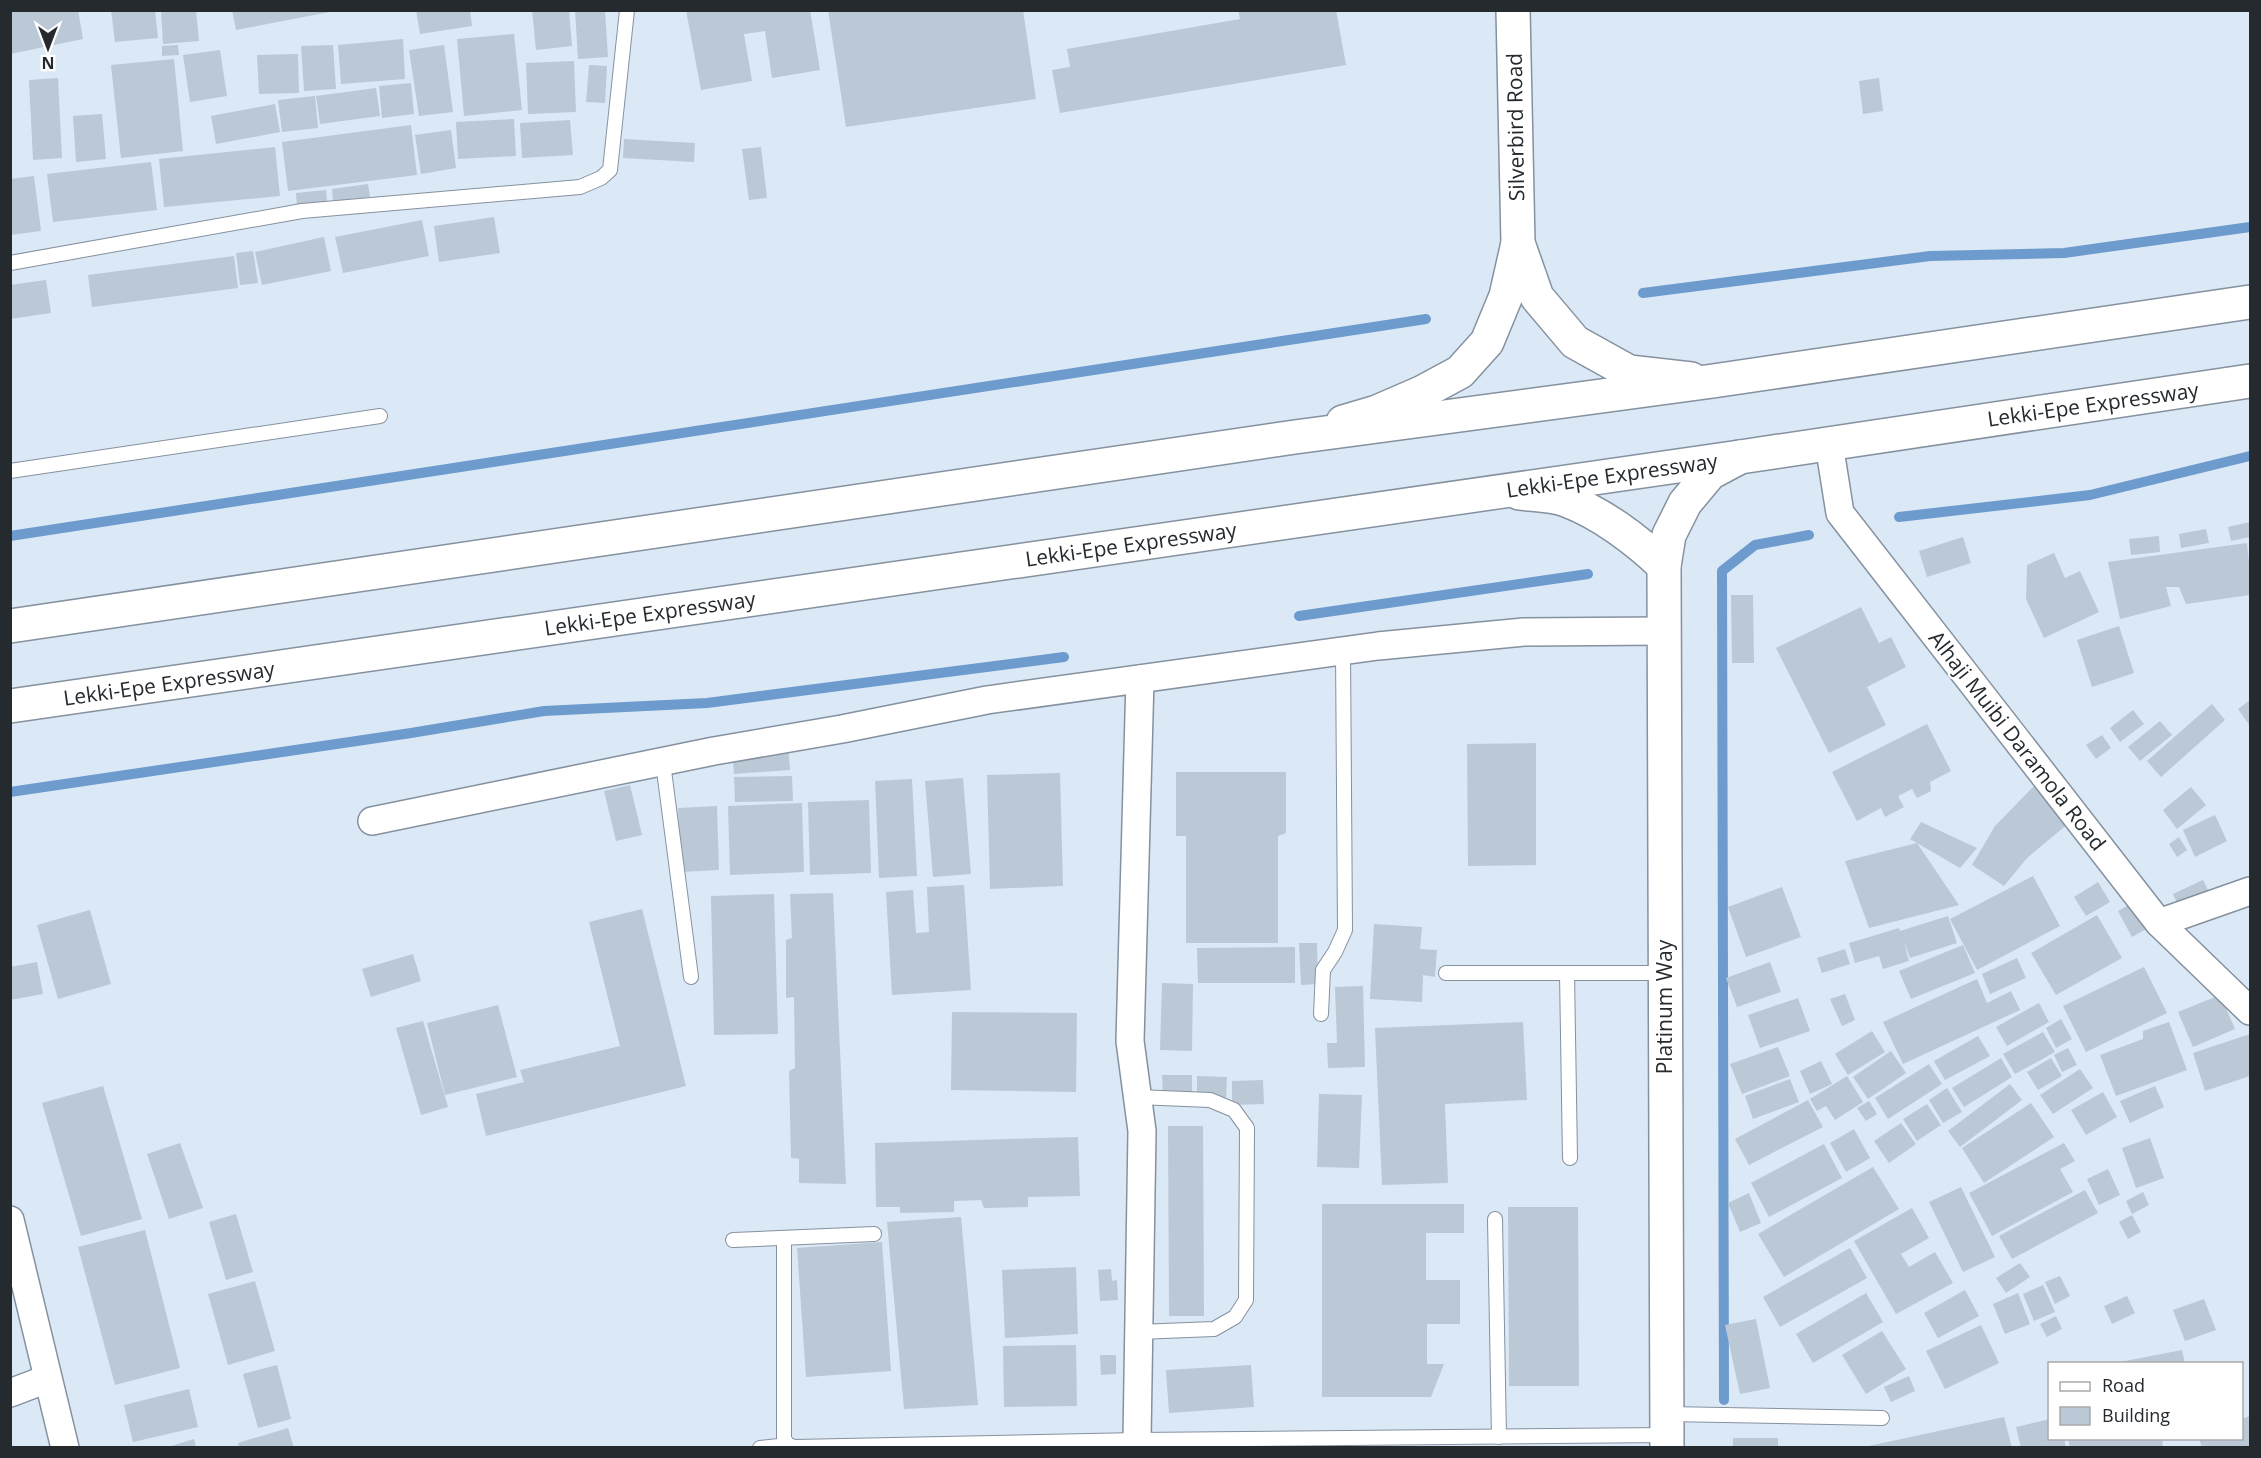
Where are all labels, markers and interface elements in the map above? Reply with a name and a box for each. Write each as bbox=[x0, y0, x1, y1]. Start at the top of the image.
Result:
north arrow bbox=[18, 18, 78, 78]
text: N bbox=[41, 52, 55, 74]
street label: Silverbird Road bbox=[1500, 53, 1530, 201]
street label: Lekki-Epe Expressway bbox=[1985, 375, 2201, 433]
street label: Lekki-Epe Expressway bbox=[1504, 446, 1720, 504]
street label: Lekki-Epe Expressway bbox=[1023, 515, 1239, 573]
street label: Lekki-Epe Expressway bbox=[542, 584, 758, 642]
street label: Alhaji Muibi Daramola Road bbox=[1923, 625, 2112, 856]
street label: Lekki-Epe Expressway bbox=[61, 654, 277, 712]
street label: Platinum Way bbox=[1650, 939, 1678, 1074]
legend bbox=[2048, 1362, 2243, 1440]
text: Road bbox=[2102, 1373, 2145, 1397]
text: Building bbox=[2102, 1403, 2170, 1427]

